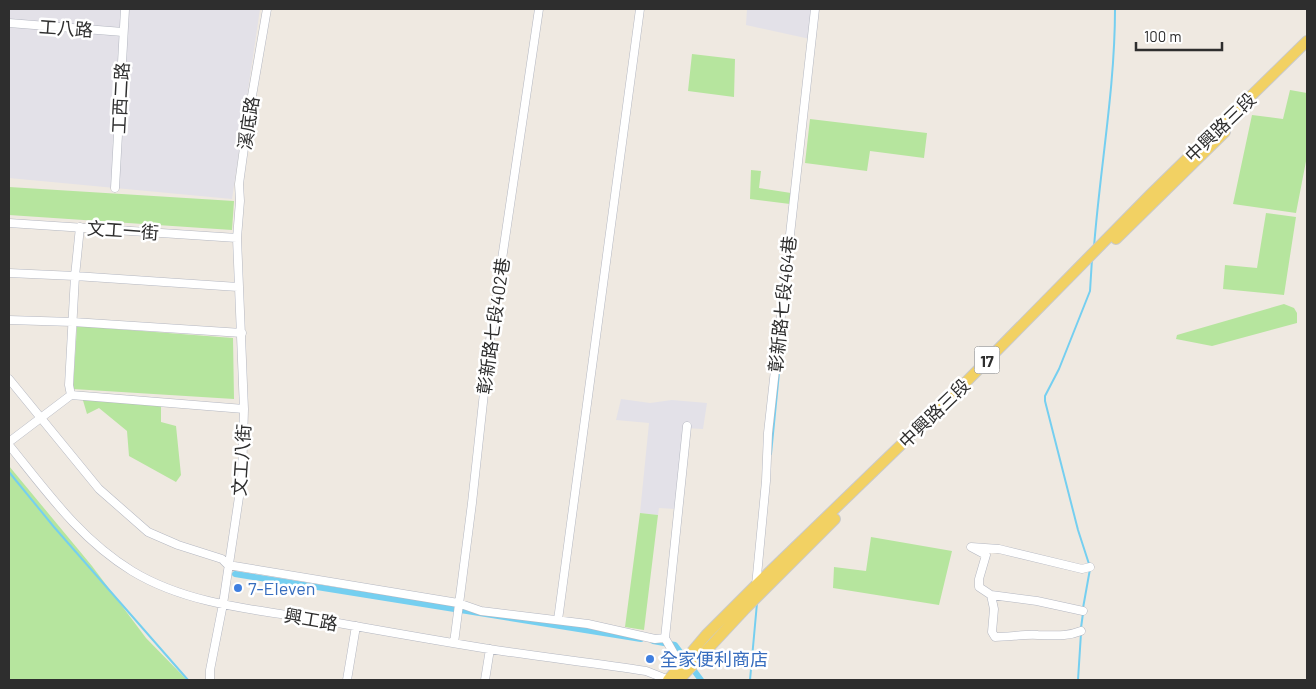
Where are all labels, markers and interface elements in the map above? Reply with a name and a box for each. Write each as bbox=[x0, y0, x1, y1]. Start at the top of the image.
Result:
street label: 工八路 bbox=[38, 15, 94, 41]
scale bar bbox=[1136, 20, 1222, 52]
text: 100 m bbox=[1144, 27, 1182, 45]
street label: 工西二路 bbox=[107, 61, 133, 135]
street label: 中興路三段 bbox=[1180, 88, 1260, 166]
street label: 溪底路 bbox=[233, 95, 263, 151]
street label: 文工一街 bbox=[86, 217, 160, 243]
street label: 彰新路七段464巷 bbox=[764, 235, 800, 373]
street label: 彰新路七段402巷 bbox=[473, 256, 513, 396]
road number: 17 bbox=[974, 346, 1000, 374]
street label: 中興路三段 bbox=[894, 374, 974, 452]
street label: 文工八街 bbox=[228, 423, 254, 497]
place label: 7-Eleven bbox=[248, 577, 316, 599]
marker: 7-Eleven bbox=[232, 582, 244, 594]
street label: 興工路 bbox=[283, 603, 339, 635]
place label: 全家便利商店 bbox=[660, 648, 768, 670]
marker: 全家便利商店 bbox=[644, 653, 656, 665]

